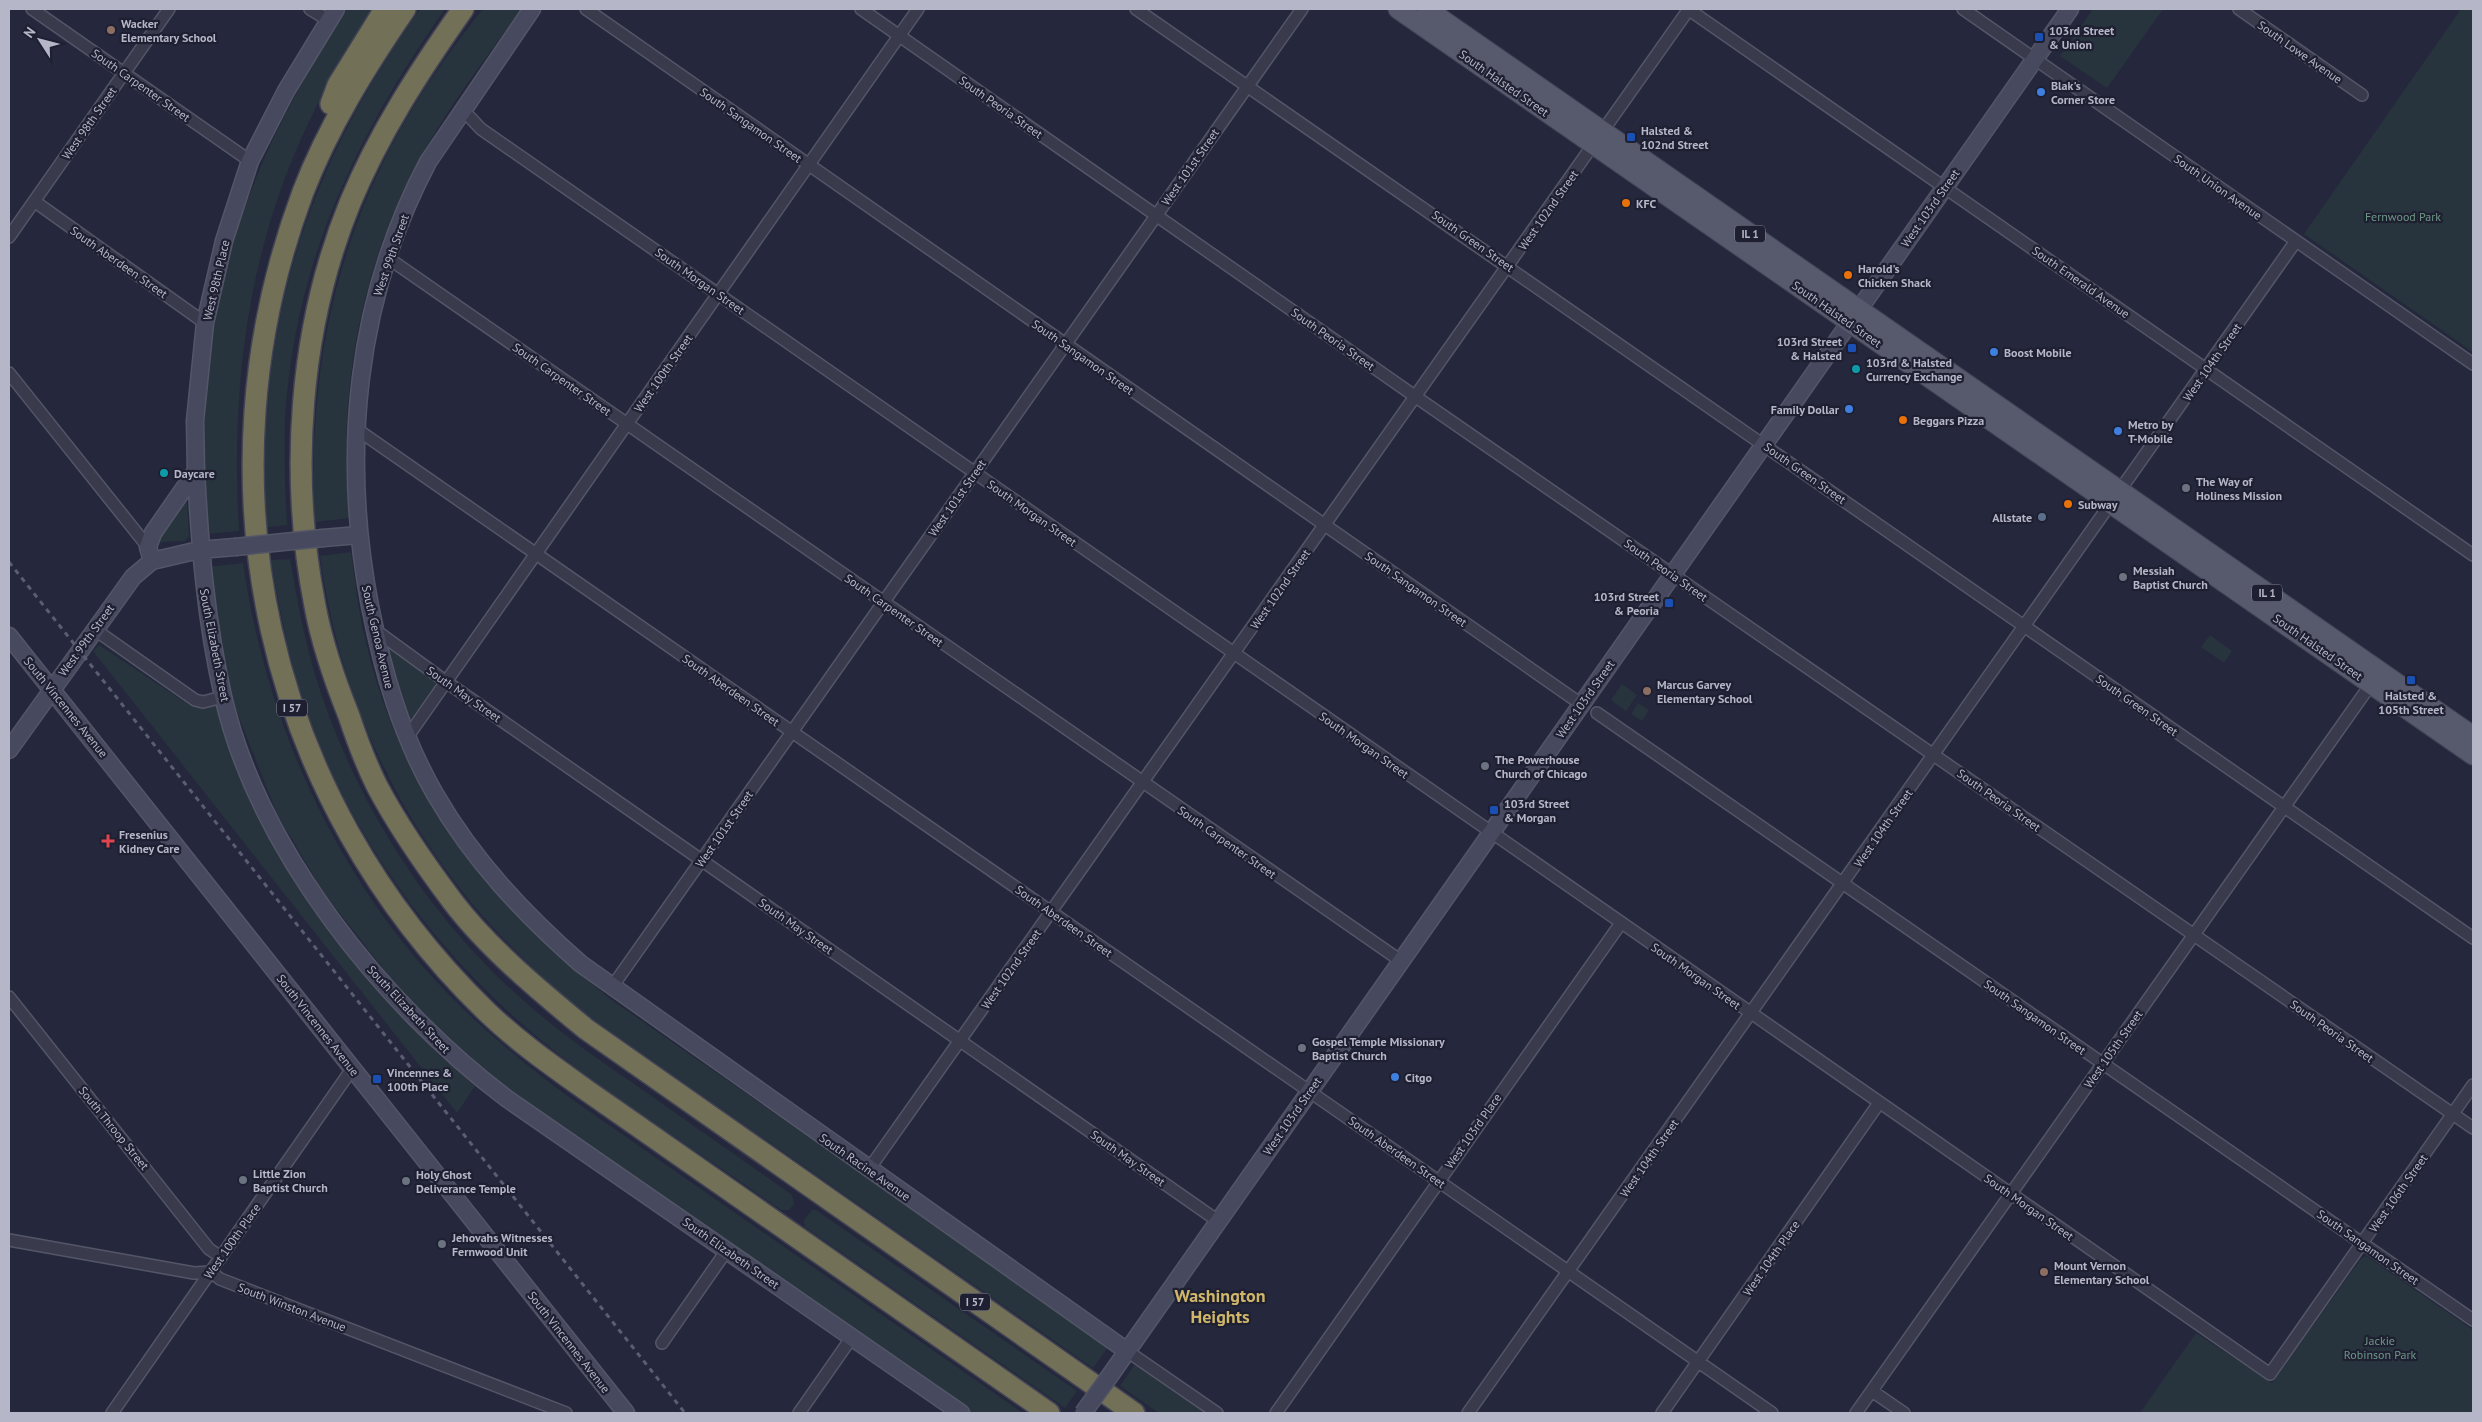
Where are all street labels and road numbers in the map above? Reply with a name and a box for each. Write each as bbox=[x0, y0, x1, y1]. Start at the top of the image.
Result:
street label: South Lowe Avenue bbox=[2255, 17, 2345, 87]
street label: South Carpenter Street bbox=[89, 45, 193, 125]
street label: South Halsted Street bbox=[1456, 46, 1552, 120]
street label: South Peoria Street bbox=[956, 72, 1046, 142]
street label: West 98th Street bbox=[58, 84, 120, 162]
street label: South Sangamon Street bbox=[697, 84, 805, 166]
street label: West 101st Street bbox=[1158, 126, 1222, 208]
street label: South Union Avenue bbox=[2171, 151, 2265, 223]
street label: West 103rd Street bbox=[1898, 166, 1962, 250]
street label: West 102nd Street bbox=[1515, 167, 1581, 253]
street label: South Green Street bbox=[1429, 207, 1517, 275]
street label: West 99th Street bbox=[370, 212, 412, 298]
street label: South Aberdeen Street bbox=[67, 223, 171, 301]
road number: IL 1 bbox=[1735, 225, 1765, 242]
street label: West 98th Place bbox=[199, 238, 233, 322]
street label: South Emerald Avenue bbox=[2029, 243, 2133, 321]
street label: South Morgan Street bbox=[652, 244, 748, 318]
street label: South Halsted Street bbox=[1789, 277, 1885, 351]
street label: South Peoria Street bbox=[1288, 304, 1378, 374]
street label: South Sangamon Street bbox=[1029, 316, 1137, 398]
street label: West 104th Street bbox=[2179, 320, 2245, 404]
street label: West 100th Street bbox=[630, 331, 696, 415]
street label: South Carpenter Street bbox=[510, 339, 614, 419]
street label: South Green Street bbox=[1761, 439, 1849, 507]
street label: West 101st Street bbox=[925, 457, 989, 539]
street label: South Morgan Street bbox=[984, 476, 1080, 550]
street label: South Peoria Street bbox=[1621, 535, 1711, 605]
street label: West 102nd Street bbox=[1247, 546, 1313, 632]
street label: South Sangamon Street bbox=[1362, 548, 1470, 630]
street label: South Carpenter Street bbox=[842, 570, 946, 650]
street label: South Genoa Avenue bbox=[359, 584, 397, 690]
road number: IL 1 bbox=[2252, 584, 2282, 602]
street label: South Elizabeth Street bbox=[197, 587, 233, 703]
street label: West 99th Street bbox=[55, 601, 117, 679]
street label: South Halsted Street bbox=[2270, 610, 2366, 684]
street label: South Aberdeen Street bbox=[679, 651, 783, 729]
street label: South Vincennes Avenue bbox=[21, 654, 111, 760]
street label: West 103rd Street bbox=[1553, 657, 1617, 741]
street label: South May Street bbox=[424, 663, 504, 725]
street label: South Green Street bbox=[2093, 671, 2181, 739]
road number: I 57 bbox=[277, 700, 307, 716]
street label: South Morgan Street bbox=[1316, 708, 1412, 782]
street label: South Peoria Street bbox=[1954, 765, 2044, 835]
street label: West 104th Street bbox=[1850, 786, 1916, 870]
street label: West 101st Street bbox=[692, 788, 756, 870]
street label: South Carpenter Street bbox=[1175, 802, 1279, 882]
street label: South Aberdeen Street bbox=[1012, 882, 1116, 960]
street label: South May Street bbox=[756, 895, 836, 957]
street label: West 102nd Street bbox=[978, 926, 1044, 1012]
street label: South Morgan Street bbox=[1648, 939, 1744, 1013]
street label: South Elizabeth Street bbox=[364, 962, 454, 1056]
street label: South Vincennes Avenue bbox=[274, 971, 362, 1079]
street label: South Sangamon Street bbox=[1981, 976, 2089, 1058]
street label: South Peoria Street bbox=[2287, 996, 2377, 1066]
street label: West 105th Street bbox=[2080, 1007, 2146, 1091]
street label: West 103rd Street bbox=[1260, 1074, 1324, 1158]
street label: South Throop Street bbox=[76, 1083, 152, 1173]
street label: West 103rd Place bbox=[1441, 1090, 1505, 1172]
street label: South Aberdeen Street bbox=[1345, 1113, 1449, 1191]
street label: West 104th Street bbox=[1616, 1116, 1682, 1200]
street label: South May Street bbox=[1088, 1127, 1168, 1189]
street label: South Racine Avenue bbox=[817, 1130, 913, 1204]
street label: West 106th Street bbox=[2365, 1151, 2431, 1235]
street label: South Morgan Street bbox=[1981, 1170, 2077, 1244]
street label: West 100th Place bbox=[200, 1200, 264, 1282]
street label: South Sangamon Street bbox=[2314, 1206, 2422, 1288]
street label: South Elizabeth Street bbox=[680, 1214, 782, 1292]
street label: West 104th Place bbox=[1739, 1217, 1803, 1299]
street label: South Winston Avenue bbox=[236, 1279, 348, 1335]
street label: South Vincennes Avenue bbox=[525, 1288, 613, 1396]
road number: I 57 bbox=[960, 1294, 990, 1310]

